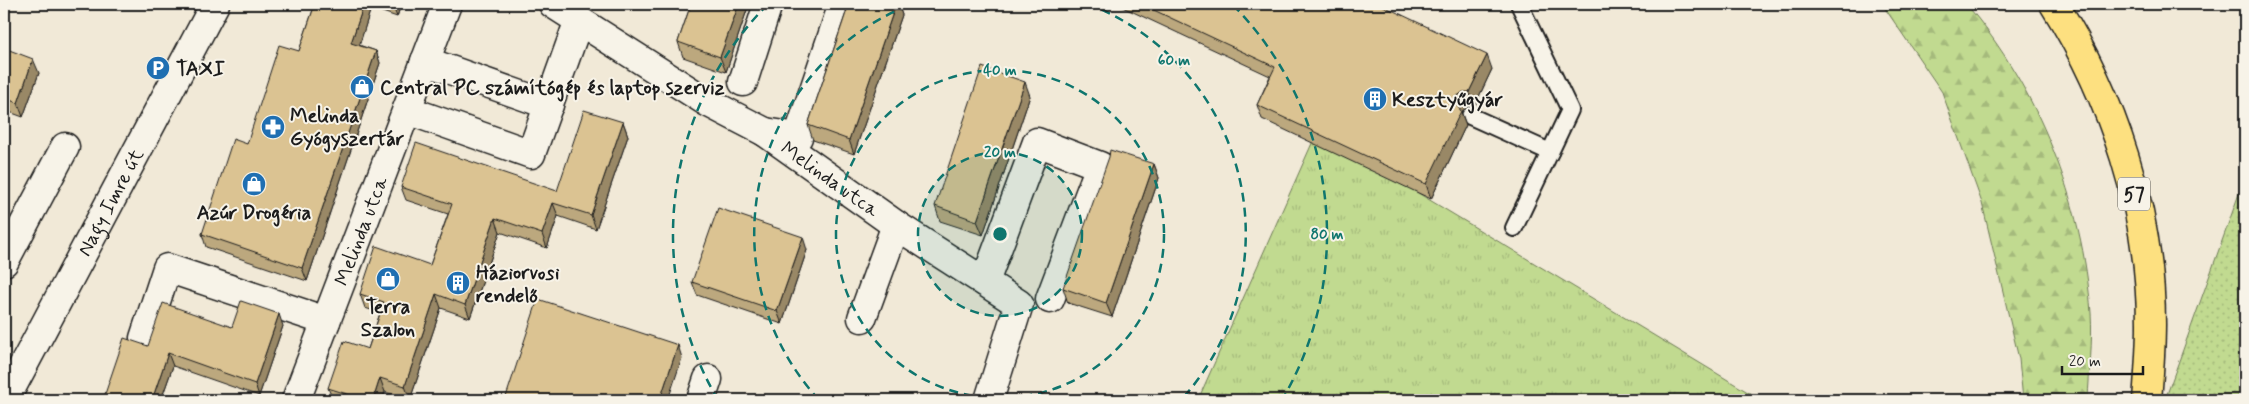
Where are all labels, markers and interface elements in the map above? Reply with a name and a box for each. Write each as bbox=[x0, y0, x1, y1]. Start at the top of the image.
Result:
text: 60 m bbox=[1158, 51, 1190, 71]
parking icon: TAXI bbox=[145, 55, 171, 81]
place label: TAXI bbox=[176, 56, 225, 83]
text: 40 m bbox=[983, 61, 1017, 81]
shop icon: Central PC számítógép és laptop szerviz bbox=[349, 74, 375, 100]
place label: Central PC számítógép és laptop szerviz bbox=[380, 75, 725, 102]
building icon: Kesztyűgyár bbox=[1362, 86, 1388, 112]
place label: Kesztyűgyár bbox=[1392, 87, 1503, 114]
place label: Melinda Gyógyszertár bbox=[290, 103, 405, 153]
pharmacy icon: Melinda Gyógyszertár bbox=[260, 114, 286, 140]
street label: Melinda utca bbox=[775, 135, 885, 224]
text: 20 m bbox=[984, 143, 1016, 163]
street label: Nagy Imre út bbox=[72, 144, 151, 261]
shop icon: Azúr Drogéria bbox=[241, 171, 267, 197]
street label: Melinda utca bbox=[329, 172, 395, 290]
road number: 57 bbox=[2118, 178, 2150, 210]
place label: Azúr Drogéria bbox=[197, 200, 311, 227]
centre of rings bbox=[991, 225, 1009, 243]
text: 80 m bbox=[1310, 225, 1344, 245]
place label: Háziorvosi rendelő bbox=[476, 260, 560, 310]
shop icon: Terra Szalon bbox=[375, 266, 401, 292]
building icon: Háziorvosi rendelő bbox=[445, 270, 471, 296]
place label: Terra Szalon bbox=[361, 294, 415, 344]
scale bar bbox=[2062, 344, 2143, 376]
text: 20 m bbox=[2069, 352, 2101, 372]

